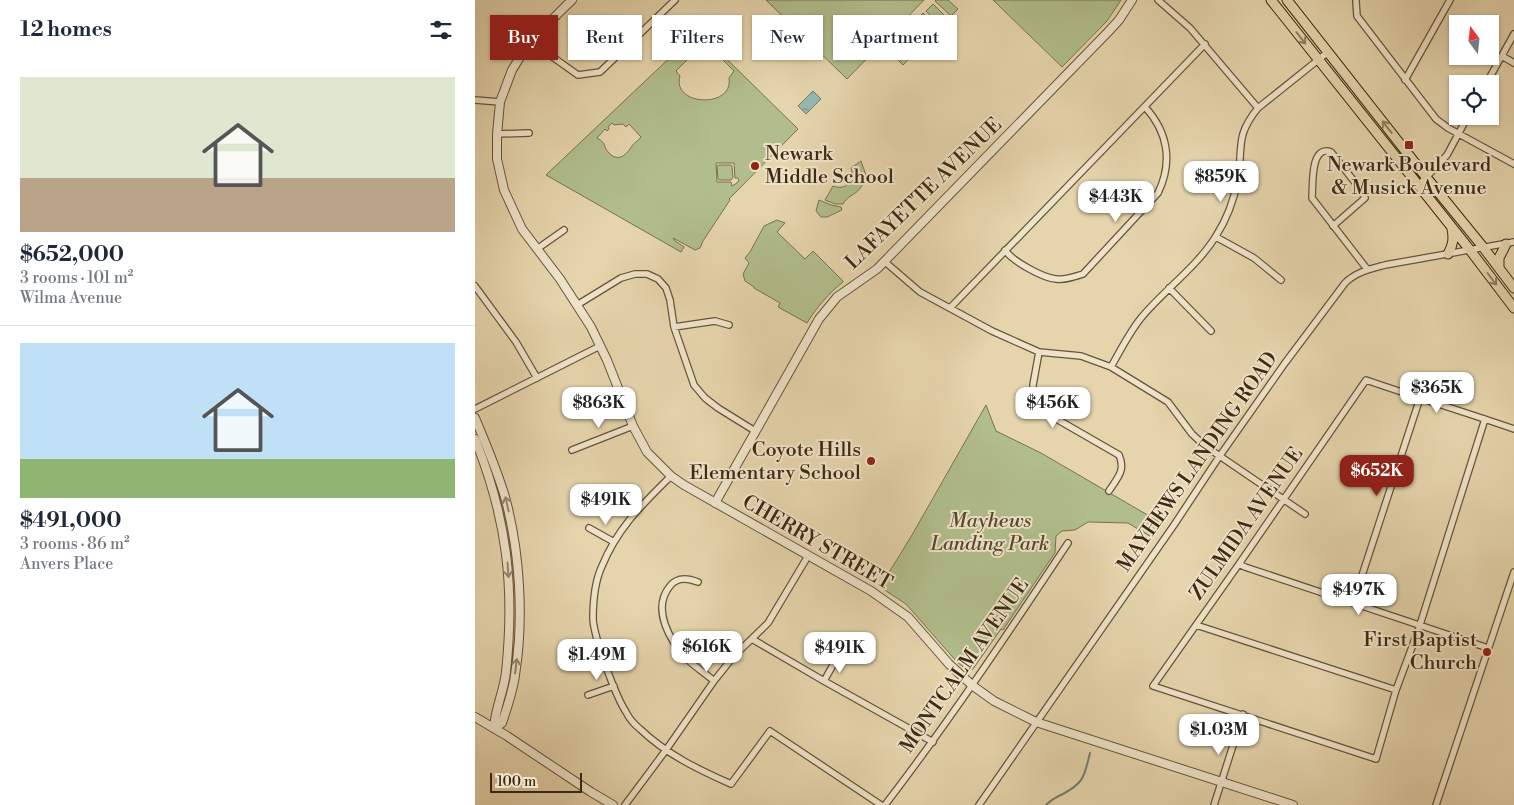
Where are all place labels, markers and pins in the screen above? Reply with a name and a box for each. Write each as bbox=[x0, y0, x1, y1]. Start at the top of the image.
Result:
marker: Newark Boulevard & Musick Avenue bbox=[1403, 139, 1415, 151]
place label: Newark Middle School bbox=[765, 142, 894, 190]
place label: Newark Boulevard & Musick Avenue bbox=[1327, 153, 1492, 201]
marker: Newark Middle School bbox=[749, 160, 761, 172]
pin: $859K bbox=[1186, 160, 1256, 203]
pin: $443K bbox=[1081, 180, 1151, 223]
pin: $365K bbox=[1402, 372, 1472, 414]
pin: $863K bbox=[564, 386, 634, 429]
pin: $456K bbox=[1018, 386, 1088, 429]
place label: Coyote Hills Elementary School bbox=[689, 438, 861, 486]
pin: $652K bbox=[1342, 454, 1412, 497]
marker: Coyote Hills Elementary School bbox=[865, 455, 877, 467]
pin: $491K bbox=[571, 484, 641, 526]
pin: $497K bbox=[1324, 574, 1394, 616]
place label: First Baptist Church bbox=[1363, 628, 1477, 676]
pin: $616K bbox=[672, 630, 742, 673]
pin: $491K bbox=[805, 632, 875, 674]
pin: $1.49M bbox=[556, 638, 638, 681]
marker: First Baptist Church bbox=[1481, 646, 1493, 658]
pin: $1.03M bbox=[1178, 714, 1260, 756]

